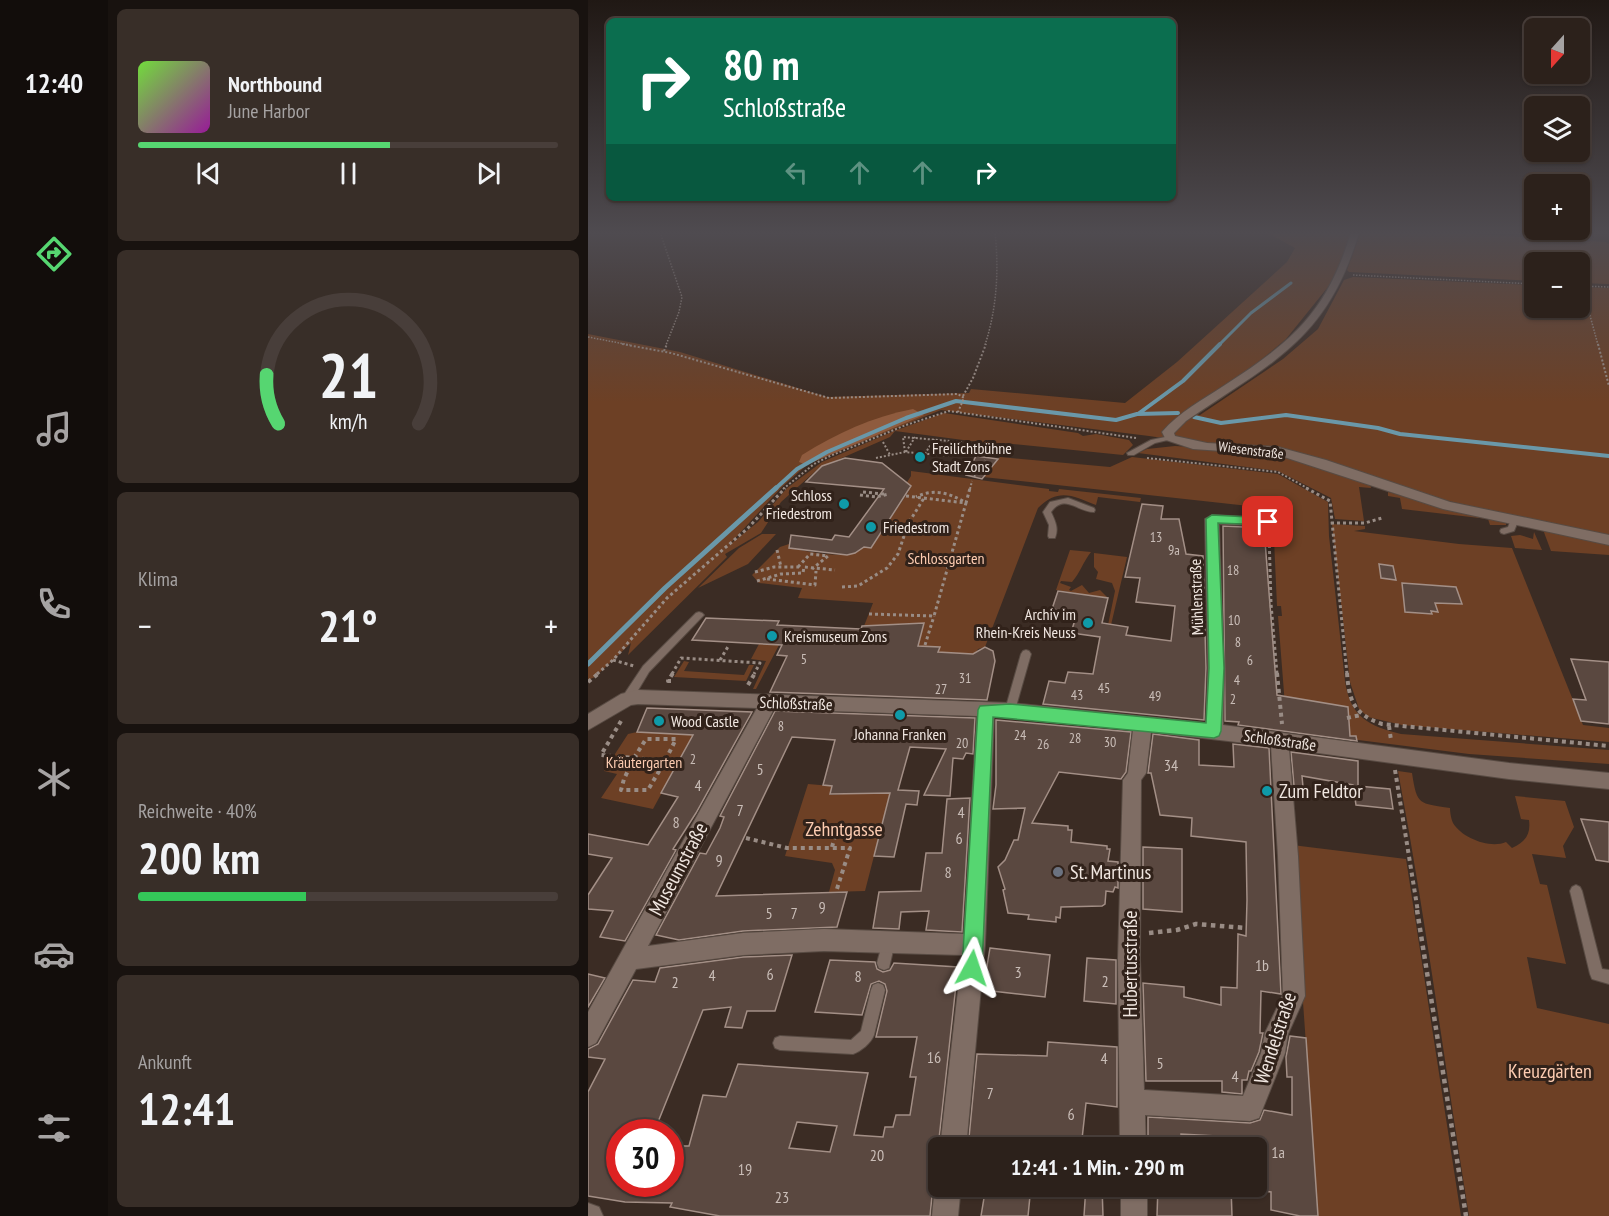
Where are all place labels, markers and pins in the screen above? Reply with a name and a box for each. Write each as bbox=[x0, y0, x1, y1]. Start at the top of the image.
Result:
place label: Freilichtbühne Stadt Zons bbox=[932, 438, 1012, 476]
marker: Freilichtbühne Stadt Zons bbox=[913, 450, 927, 464]
place label: Schloss Friedestrom bbox=[766, 485, 832, 523]
pin bbox=[1242, 496, 1293, 547]
marker: Schloss Friedestrom bbox=[837, 497, 851, 511]
place label: Friedestrom bbox=[883, 517, 949, 537]
marker: Friedestrom bbox=[864, 520, 878, 534]
place label: Archiv im Rhein-Kreis Neuss bbox=[976, 604, 1076, 642]
marker: Archiv im Rhein-Kreis Neuss bbox=[1081, 616, 1095, 630]
place label: Kreismuseum Zons bbox=[784, 626, 887, 646]
marker: Kreismuseum Zons bbox=[765, 629, 779, 643]
marker: Johanna Franken bbox=[893, 708, 907, 722]
place label: Wood Castle bbox=[671, 711, 739, 731]
marker: Wood Castle bbox=[652, 714, 666, 728]
place label: Johanna Franken bbox=[853, 724, 946, 744]
place label: Zum Feldtor bbox=[1279, 778, 1363, 804]
marker: Zum Feldtor bbox=[1260, 784, 1274, 798]
place label: St. Martinus bbox=[1070, 859, 1152, 885]
marker: St. Martinus bbox=[1051, 865, 1065, 879]

